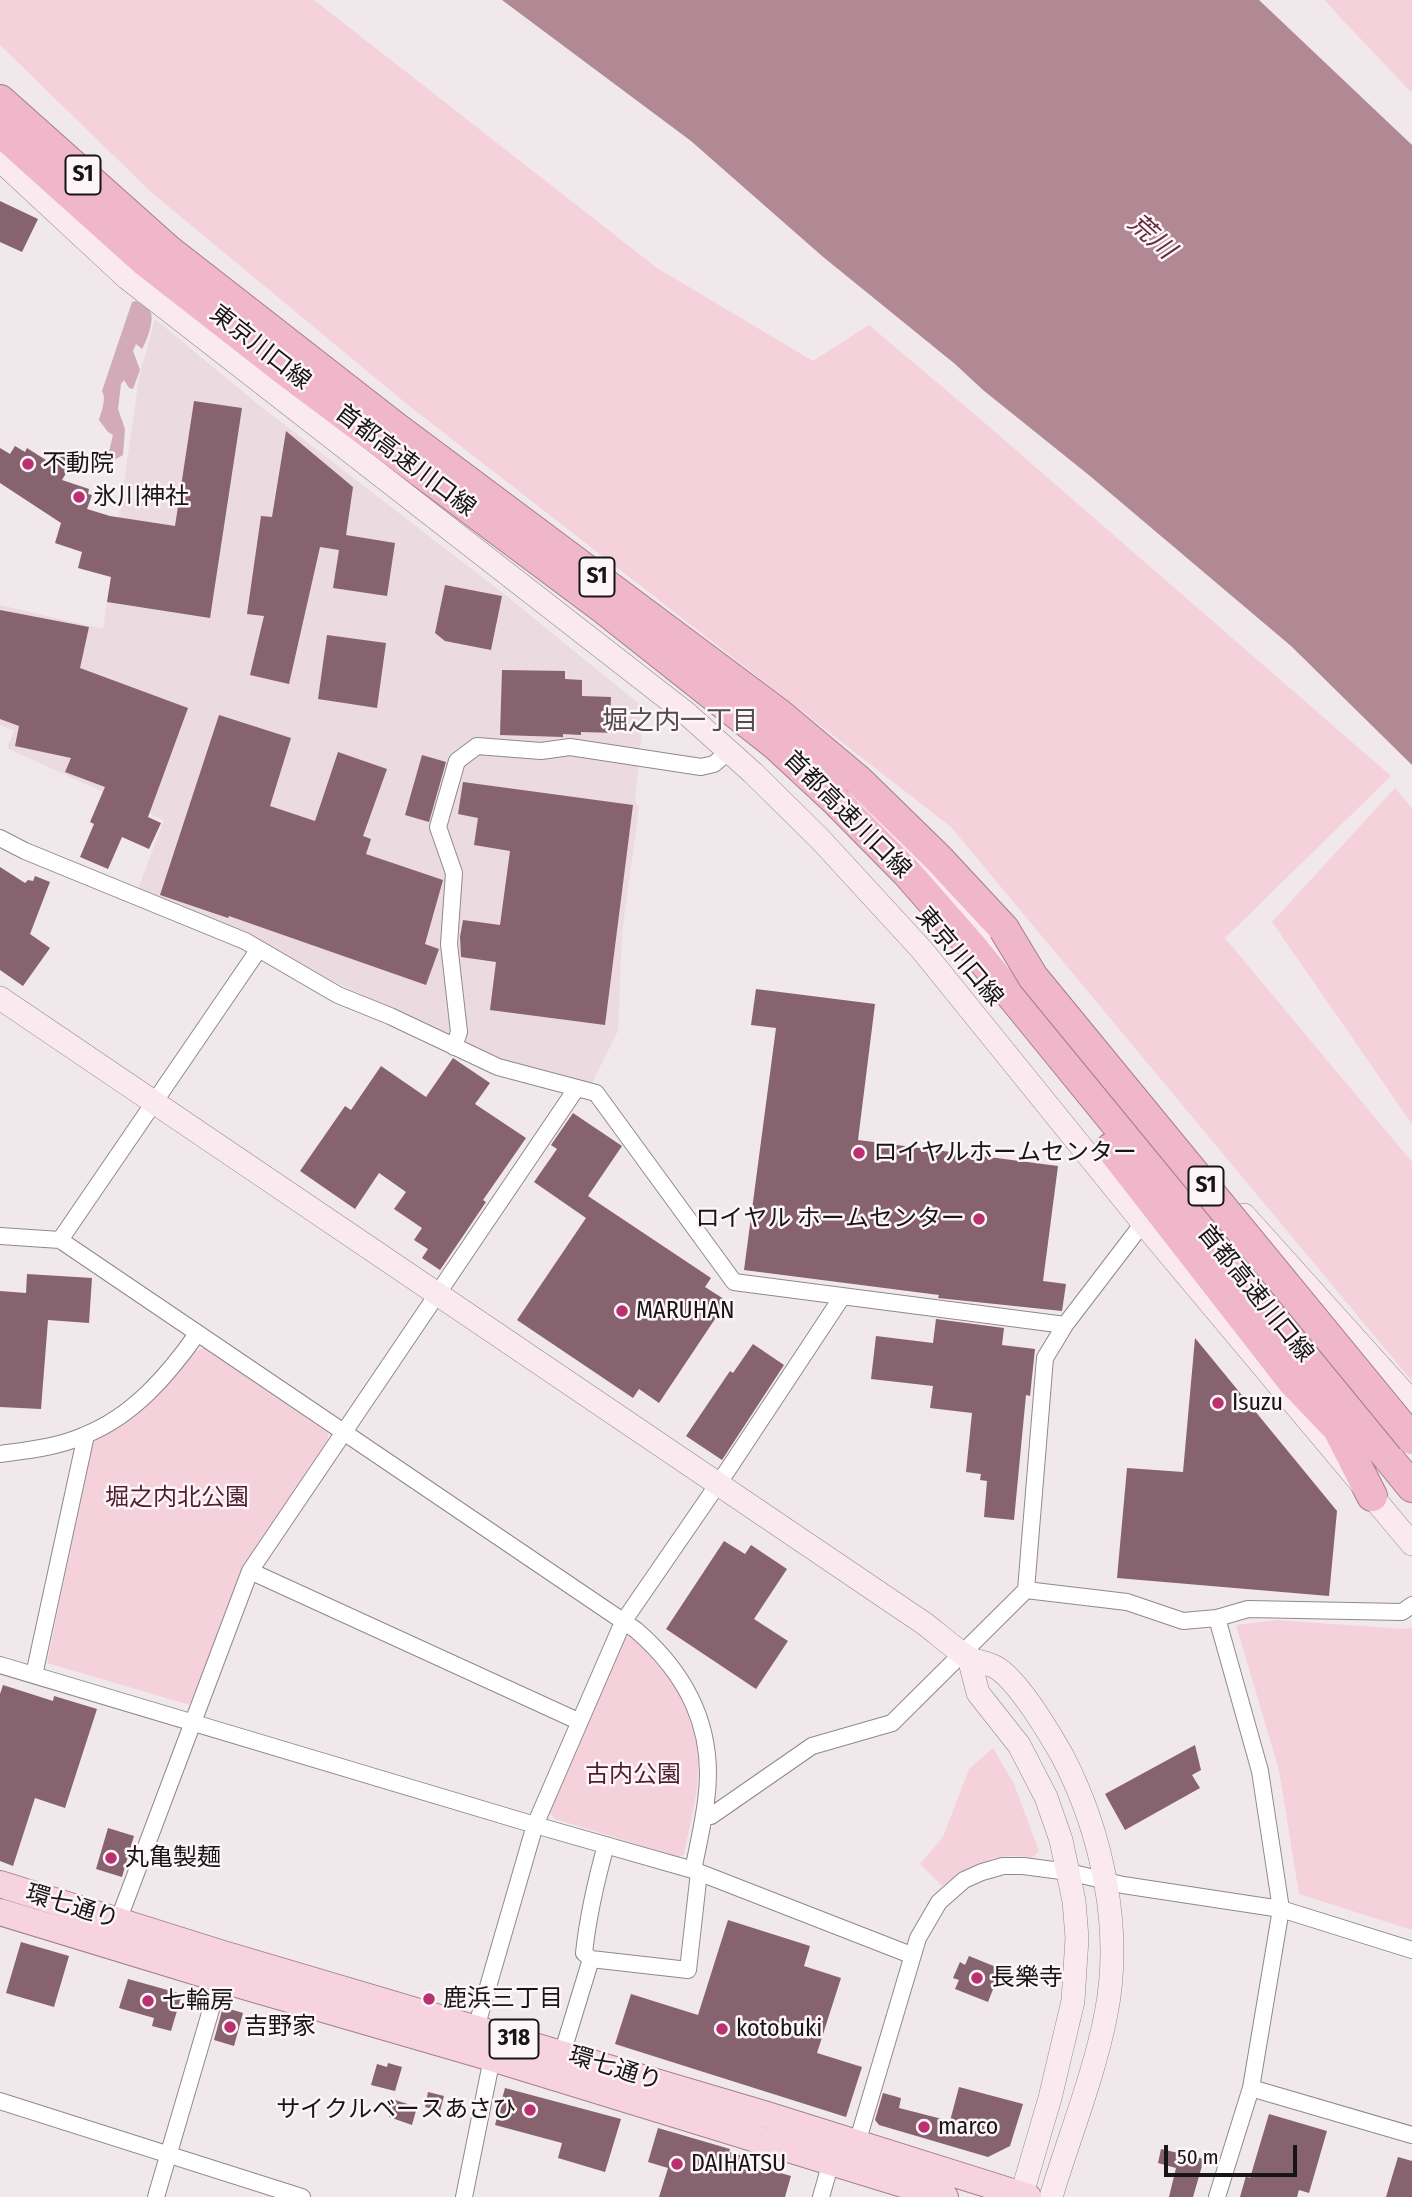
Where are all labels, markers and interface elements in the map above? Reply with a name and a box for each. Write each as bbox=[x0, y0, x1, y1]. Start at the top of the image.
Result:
road number: S1 bbox=[66, 156, 100, 194]
water label: 荒川 bbox=[1121, 208, 1181, 266]
street label: 東京川口線 bbox=[204, 300, 316, 396]
street label: 首都高速川口線 bbox=[329, 399, 481, 523]
place label: 不動院 bbox=[42, 450, 114, 478]
marker: 不動院 bbox=[20, 456, 36, 472]
place label: 氷川神社 bbox=[93, 483, 189, 511]
marker: 氷川神社 bbox=[71, 489, 87, 505]
road number: S1 bbox=[580, 558, 614, 596]
district label: 堀之内一丁目 bbox=[602, 706, 758, 738]
street label: 首都高速川口線 bbox=[777, 745, 917, 885]
street label: 東京川口線 bbox=[909, 902, 1009, 1012]
place label: ロイヤルホームセンター bbox=[873, 1139, 1137, 1167]
marker: ロイヤルホームセンター bbox=[851, 1145, 867, 1161]
road number: S1 bbox=[1188, 1166, 1224, 1205]
place label: ロイヤル ホームセンター bbox=[695, 1205, 965, 1233]
marker: ロイヤル ホームセンター bbox=[971, 1211, 987, 1227]
street label: 首都高速川口線 bbox=[1191, 1220, 1319, 1368]
place label: MARUHAN bbox=[636, 1297, 734, 1325]
marker: MARUHAN bbox=[614, 1303, 630, 1319]
place label: Isuzu bbox=[1232, 1389, 1283, 1417]
marker: Isuzu bbox=[1210, 1395, 1226, 1411]
park label: 堀之内北公園 bbox=[105, 1484, 249, 1512]
park label: 古内公園 bbox=[585, 1761, 681, 1789]
place label: 丸亀製麺 bbox=[125, 1844, 221, 1872]
marker: 丸亀製麺 bbox=[103, 1850, 119, 1866]
street label: 環七通り bbox=[22, 1879, 122, 1935]
place label: 長樂寺 bbox=[991, 1964, 1063, 1992]
marker: 長樂寺 bbox=[969, 1970, 985, 1986]
place label: 鹿浜三丁目 bbox=[443, 1985, 563, 2013]
place label: 七輪房 bbox=[162, 1987, 234, 2015]
marker: 鹿浜三丁目 bbox=[421, 1991, 437, 2007]
marker: 七輪房 bbox=[140, 1993, 156, 2009]
place label: 吉野家 bbox=[244, 2013, 316, 2041]
place label: kotobuki bbox=[736, 2015, 822, 2043]
marker: 吉野家 bbox=[222, 2019, 238, 2035]
road number: 318 bbox=[490, 2020, 538, 2058]
marker: kotobuki bbox=[714, 2021, 730, 2037]
street label: 環七通り bbox=[565, 2041, 665, 2097]
place label: サイクルベースあさひ bbox=[276, 2096, 516, 2124]
marker: サイクルベースあさひ bbox=[522, 2102, 538, 2118]
place label: marco bbox=[938, 2113, 998, 2141]
marker: marco bbox=[916, 2119, 932, 2135]
scale bar bbox=[1167, 2130, 1300, 2174]
text: 50 m bbox=[1177, 2144, 1219, 2170]
place label: DAIHATSU bbox=[691, 2150, 786, 2178]
marker: DAIHATSU bbox=[669, 2156, 685, 2172]

